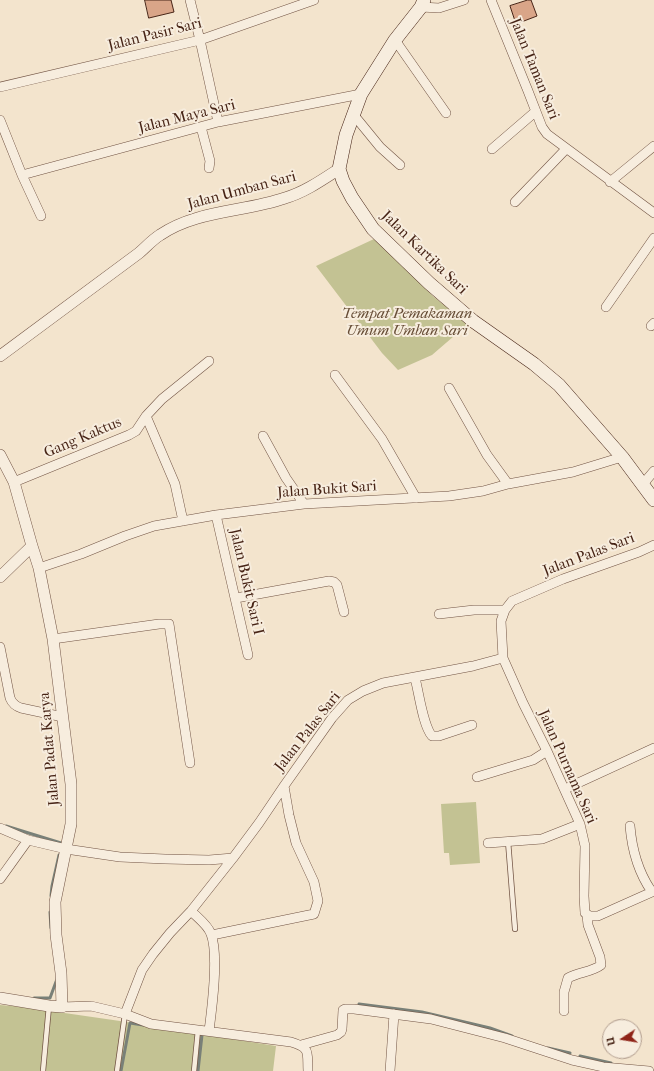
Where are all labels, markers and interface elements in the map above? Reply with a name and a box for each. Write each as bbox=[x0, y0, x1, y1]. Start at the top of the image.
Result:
street label: Jalan Pasir Sari bbox=[106, 15, 204, 55]
street label: Jalan Taman Sari bbox=[505, 16, 563, 122]
street label: Jalan Maya Sari bbox=[137, 96, 237, 138]
street label: Jalan Umban Sari bbox=[186, 168, 298, 214]
street label: Jalan Kartika Sari bbox=[377, 207, 471, 299]
park label: Tempat Pemakaman Umum Umban Sari bbox=[342, 305, 472, 340]
street label: Gang Kaktus bbox=[41, 414, 125, 462]
street label: Jalan Bukit Sari bbox=[277, 478, 377, 502]
street label: Jalan Bukit Sari I bbox=[225, 527, 267, 637]
street label: Jalan Palas Sari bbox=[541, 529, 637, 581]
street label: Jalan Palas Sari bbox=[271, 688, 345, 776]
street label: Jalan Padat Karya bbox=[36, 691, 64, 807]
street label: Jalan Purnama Sari bbox=[534, 707, 600, 827]
north arrow bbox=[602, 1019, 642, 1059]
text: U bbox=[604, 1036, 618, 1047]

